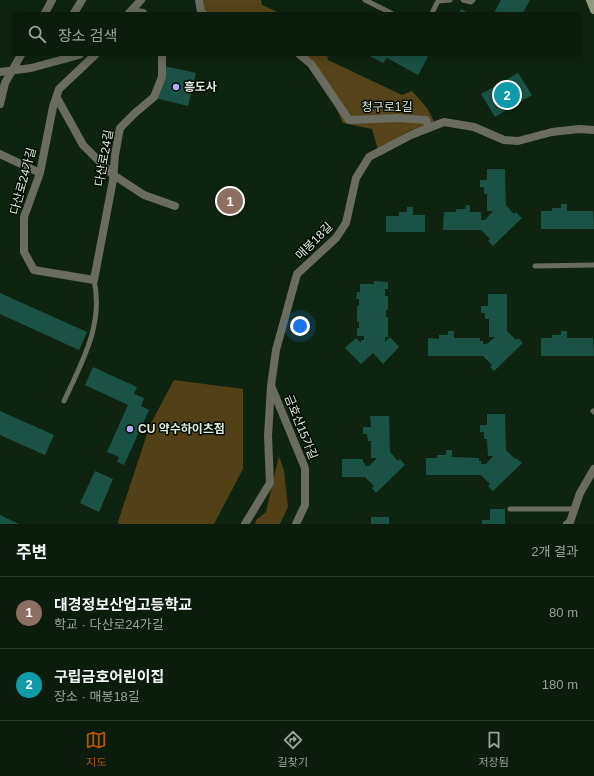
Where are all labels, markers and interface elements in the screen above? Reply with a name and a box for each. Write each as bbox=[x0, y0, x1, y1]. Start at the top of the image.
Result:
search box bbox=[12, 12, 582, 56]
icon: search bbox=[26, 23, 48, 45]
text: 장소 검색 bbox=[58, 27, 117, 44]
place label: 흥도사 bbox=[184, 80, 217, 94]
pin: 2 bbox=[494, 80, 520, 110]
marker: 흥도사 bbox=[171, 82, 181, 92]
street label: 청구로1길 bbox=[362, 100, 412, 114]
street label: 다산로24길 bbox=[92, 128, 116, 188]
street label: 다산로24가길 bbox=[7, 146, 39, 216]
pin: 1 bbox=[217, 186, 243, 216]
street label: 매봉18길 bbox=[293, 220, 335, 262]
your location bbox=[290, 316, 310, 336]
street label: 금호산15가길 bbox=[282, 393, 320, 461]
place label: CU 약수하이츠점 bbox=[138, 422, 225, 436]
marker: CU 약수하이츠점 bbox=[125, 424, 135, 434]
text: 주변 bbox=[16, 543, 47, 562]
text: 2개 결과 bbox=[531, 544, 578, 559]
text: 대경정보산업고등학교 bbox=[54, 596, 192, 613]
text: 1 bbox=[25, 605, 33, 620]
text: 80 m bbox=[549, 605, 578, 620]
text: 학교 · 다산로24가길 bbox=[54, 617, 164, 632]
text: 구립금호어린이집 bbox=[54, 668, 164, 685]
text: 2 bbox=[25, 677, 33, 692]
text: 180 m bbox=[542, 677, 578, 692]
text: 장소 · 매봉18길 bbox=[54, 689, 140, 704]
tab: 지도 bbox=[85, 729, 107, 769]
tab: 길찾기 bbox=[278, 729, 308, 769]
tab: 저장됨 bbox=[478, 729, 509, 769]

